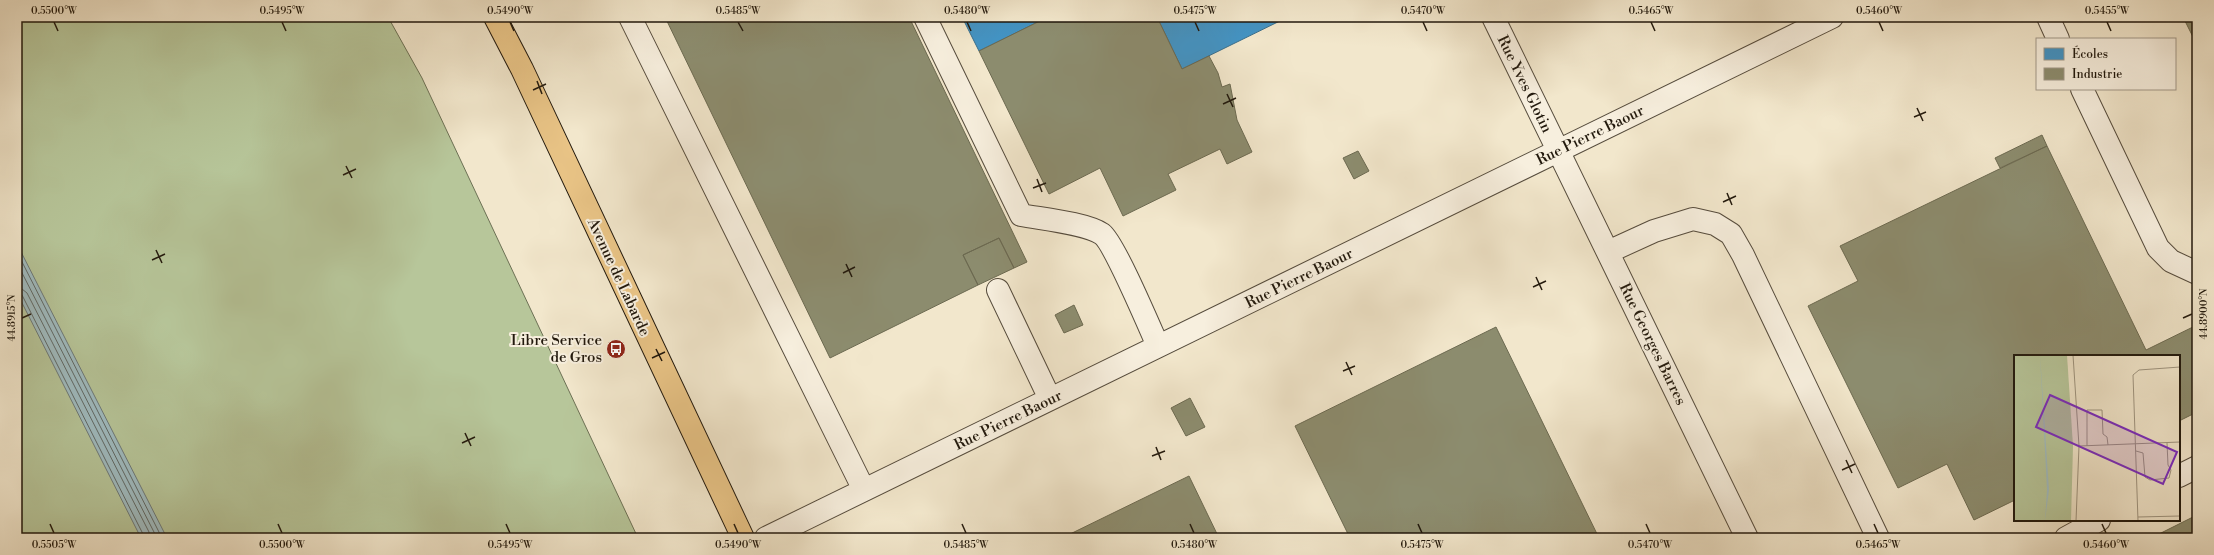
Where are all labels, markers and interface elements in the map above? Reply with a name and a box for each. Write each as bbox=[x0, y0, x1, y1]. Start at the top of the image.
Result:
text: 0.5500°W bbox=[31, 5, 78, 17]
text: 0.5495°W bbox=[260, 5, 305, 17]
text: 0.5490°W bbox=[487, 5, 534, 17]
text: 0.5485°W bbox=[716, 5, 761, 17]
text: 0.5480°W bbox=[944, 5, 991, 17]
text: 0.5475°W bbox=[1173, 5, 1218, 17]
text: 0.5470°W bbox=[1401, 5, 1446, 17]
text: 0.5465°W bbox=[1629, 5, 1674, 17]
text: 0.5460°W bbox=[1856, 5, 1903, 17]
text: 0.5455°W bbox=[2085, 5, 2130, 17]
street label: Rue Yves Glotin bbox=[1493, 32, 1556, 136]
legend bbox=[2036, 38, 2176, 90]
text: Écoles bbox=[2072, 45, 2108, 62]
text: Industrie bbox=[2072, 67, 2122, 82]
street label: Rue Pierre Baour bbox=[1533, 101, 1648, 170]
street label: Avenue de Labarde bbox=[582, 214, 654, 339]
street label: Rue Pierre Baour bbox=[1242, 244, 1357, 313]
street label: Rue Georges Barres bbox=[1615, 280, 1690, 408]
text: 44.8900°N bbox=[2198, 288, 2210, 339]
text: 44.8915°N bbox=[6, 294, 18, 342]
place label: Libre Service de Gros bbox=[511, 331, 602, 367]
bus stop icon: Libre Service de Gros bbox=[605, 338, 627, 360]
inset map bbox=[2014, 355, 2180, 521]
street label: Rue Pierre Baour bbox=[951, 386, 1066, 455]
text: 0.5505°W bbox=[32, 539, 77, 551]
text: 0.5500°W bbox=[259, 539, 306, 551]
text: 0.5495°W bbox=[488, 539, 533, 551]
text: 0.5490°W bbox=[715, 539, 762, 551]
text: 0.5485°W bbox=[944, 539, 989, 551]
text: 0.5480°W bbox=[1171, 539, 1218, 551]
text: 0.5475°W bbox=[1400, 539, 1445, 551]
text: 0.5470°W bbox=[1628, 539, 1673, 551]
text: 0.5465°W bbox=[1856, 539, 1901, 551]
text: 0.5460°W bbox=[2083, 539, 2130, 551]

